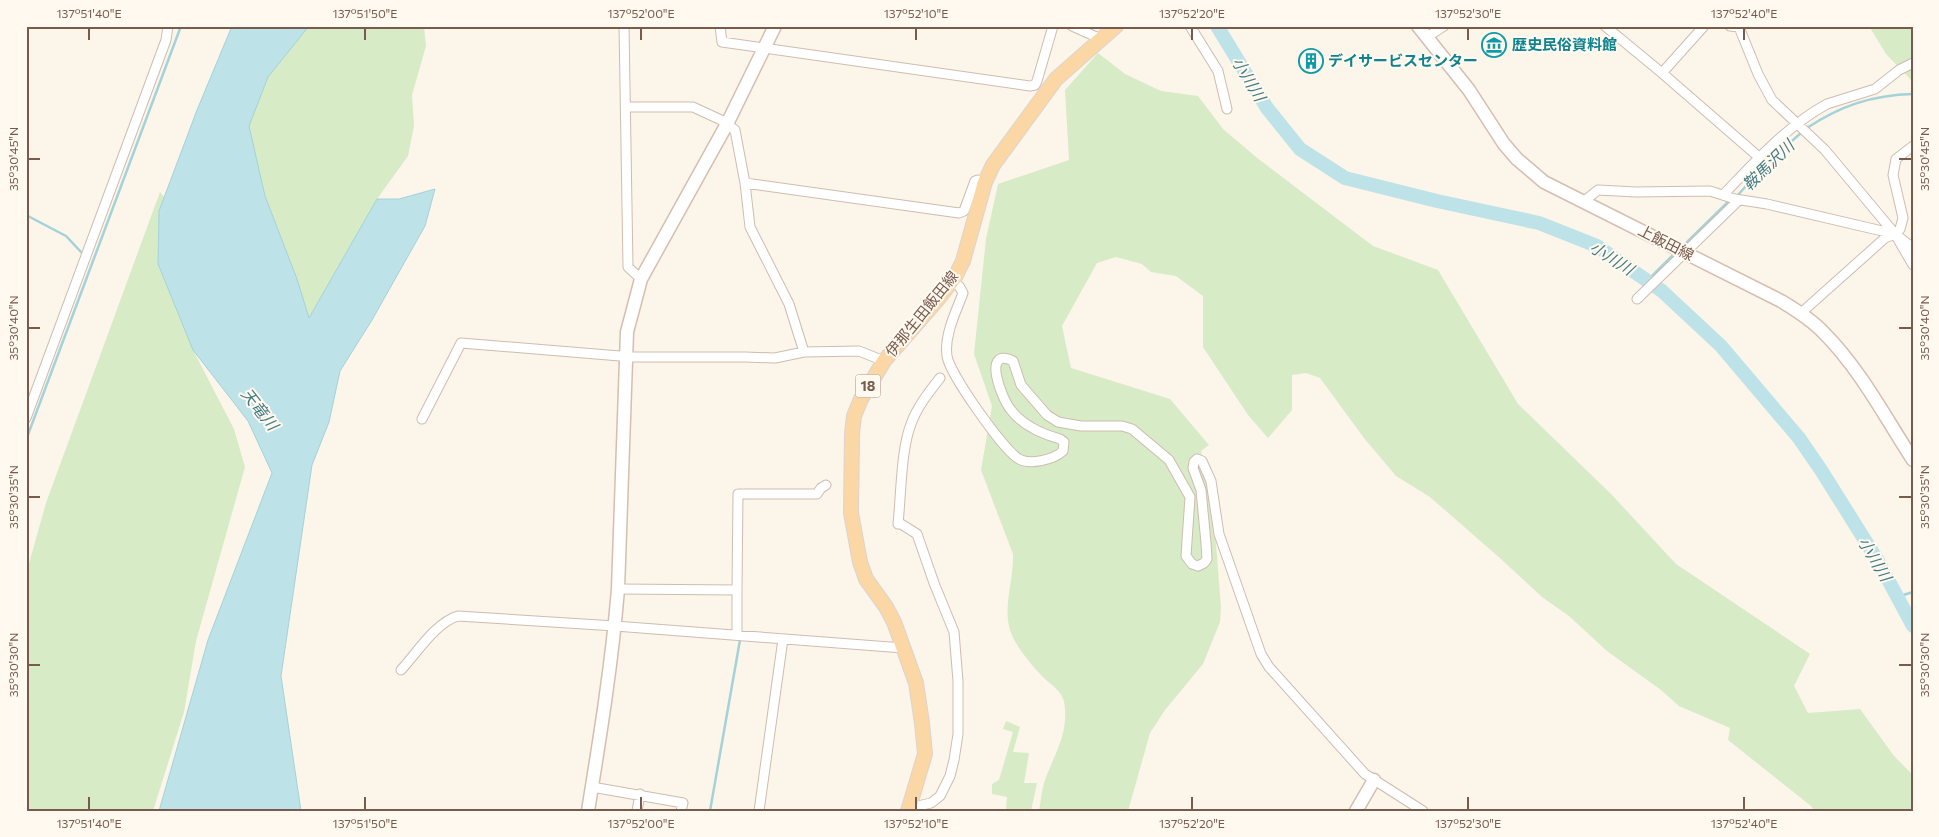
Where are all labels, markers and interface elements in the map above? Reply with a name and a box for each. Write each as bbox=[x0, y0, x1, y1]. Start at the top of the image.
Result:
text: 137°51'40"E bbox=[56, 6, 122, 20]
text: 137°51'50"E bbox=[333, 6, 397, 20]
text: 137°52'00"E bbox=[607, 6, 675, 20]
text: 137°52'10"E bbox=[884, 6, 948, 20]
text: 137°52'20"E bbox=[1159, 6, 1225, 20]
text: 137°52'30"E bbox=[1435, 6, 1501, 20]
text: 137°52'40"E bbox=[1711, 6, 1777, 20]
museum icon: 歴史民俗資料館 bbox=[1481, 32, 1507, 58]
place label: 歴史民俗資料館 bbox=[1512, 35, 1617, 53]
building icon: デイサービスセンター bbox=[1298, 48, 1324, 74]
place label: デイサービスセンター bbox=[1328, 51, 1478, 69]
water label: 小川川 bbox=[1229, 53, 1271, 106]
text: 35°30'45"N bbox=[6, 127, 20, 191]
text: 35°30'45"N bbox=[1917, 127, 1931, 191]
water label: 鞍馬沢川 bbox=[1738, 134, 1799, 194]
street label: 上飯田線 bbox=[1636, 220, 1697, 264]
water label: 小川川 bbox=[1587, 237, 1639, 279]
street label: 伊那生田飯田線 bbox=[881, 267, 961, 360]
text: 35°30'40"N bbox=[6, 295, 20, 361]
text: 35°30'40"N bbox=[1917, 295, 1931, 361]
road number: 18 bbox=[856, 374, 880, 398]
water label: 天竜川 bbox=[238, 384, 284, 435]
text: 35°30'35"N bbox=[6, 465, 20, 529]
text: 35°30'35"N bbox=[1917, 465, 1931, 529]
water label: 小川川 bbox=[1855, 533, 1897, 586]
text: 35°30'30"N bbox=[6, 633, 20, 697]
text: 35°30'30"N bbox=[1917, 633, 1931, 697]
text: 137°51'40"E bbox=[56, 816, 122, 830]
text: 137°51'50"E bbox=[333, 816, 397, 830]
text: 137°52'00"E bbox=[607, 816, 675, 830]
text: 137°52'10"E bbox=[884, 816, 948, 830]
text: 137°52'20"E bbox=[1159, 816, 1225, 830]
text: 137°52'30"E bbox=[1435, 816, 1501, 830]
text: 137°52'40"E bbox=[1711, 816, 1777, 830]

